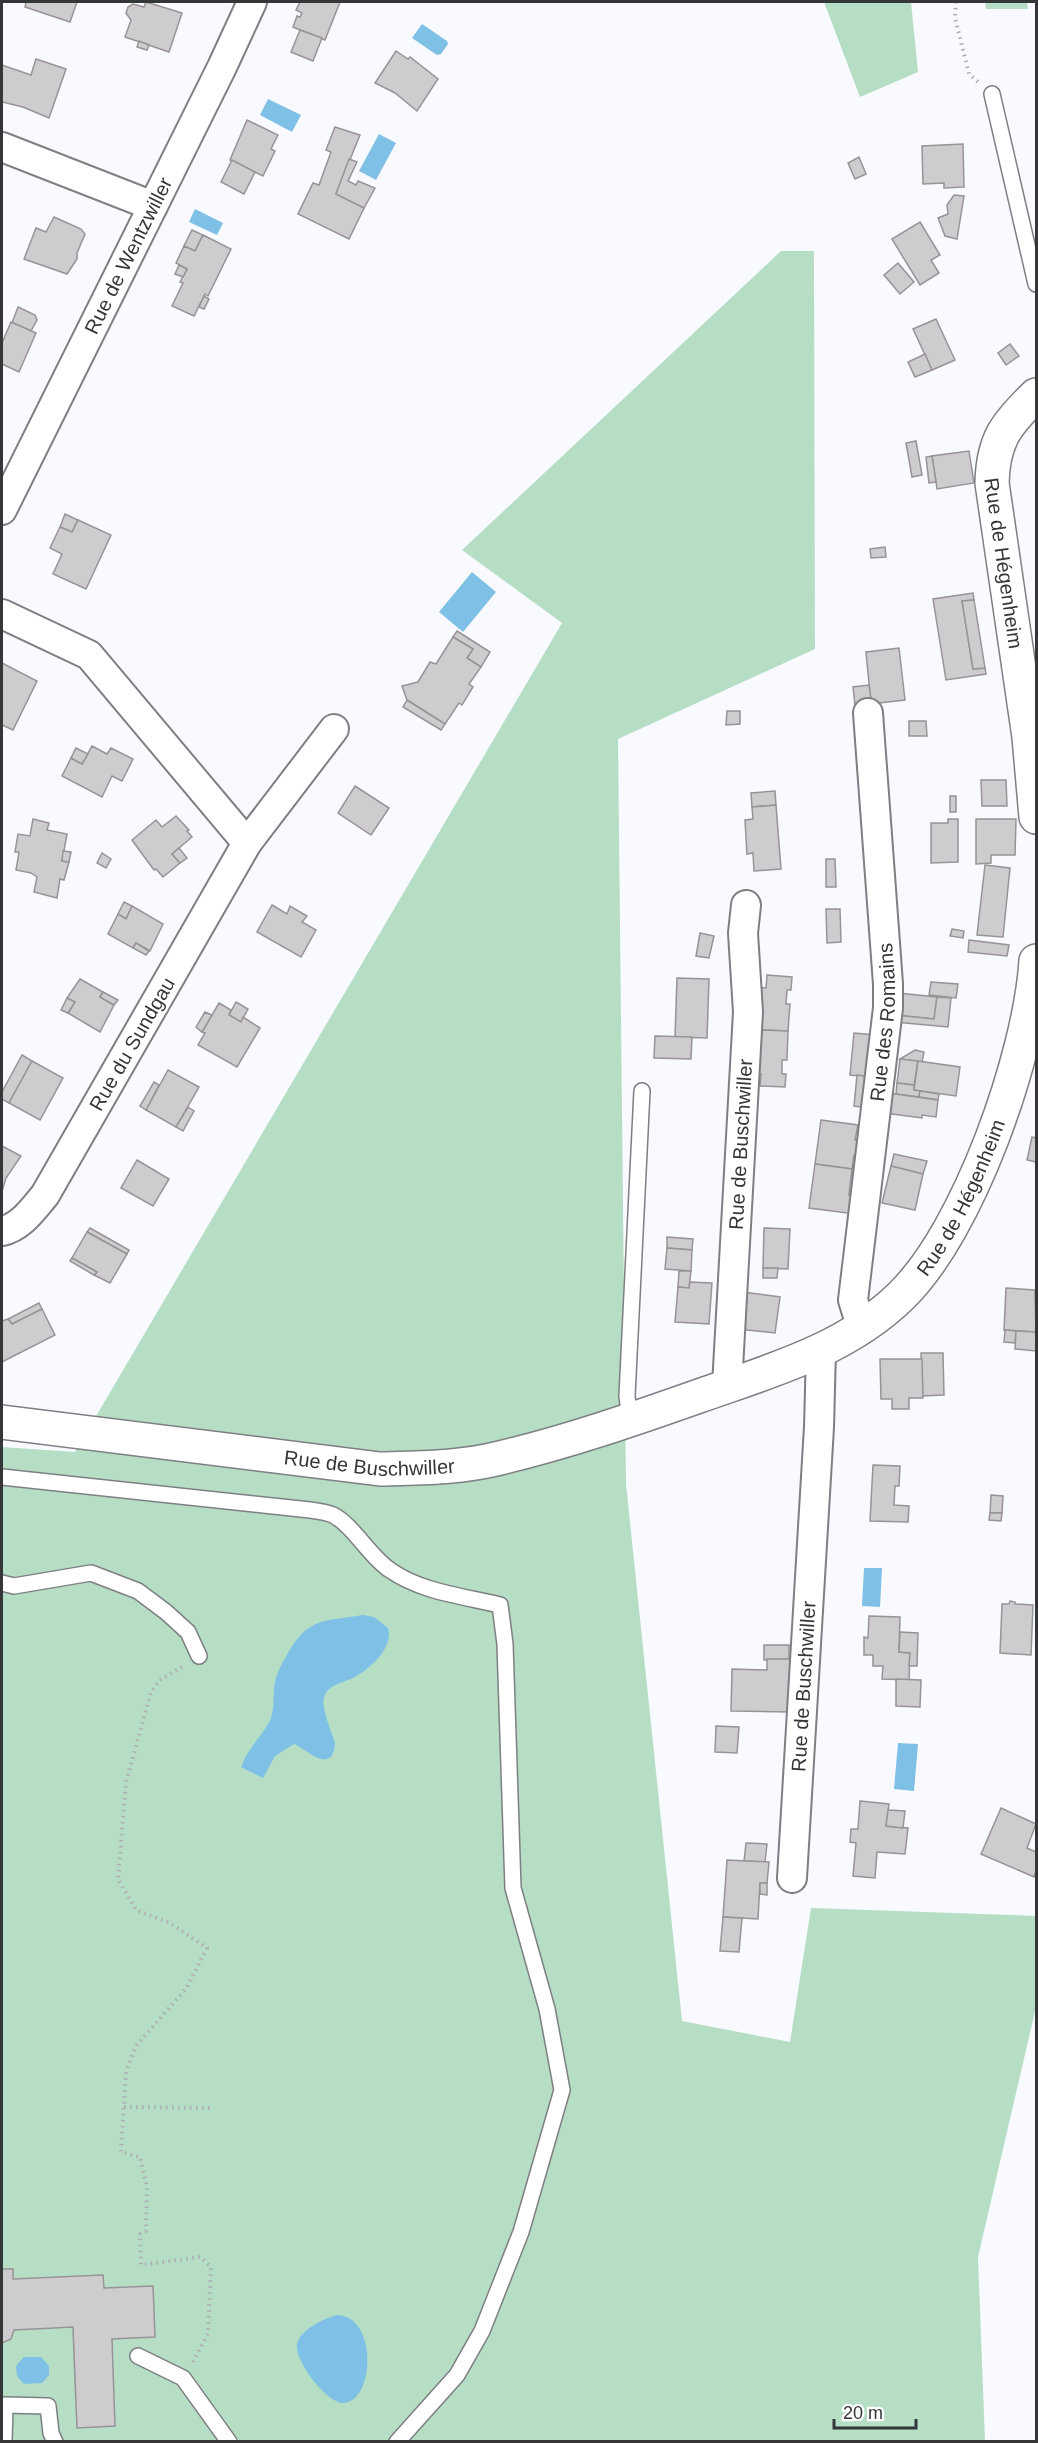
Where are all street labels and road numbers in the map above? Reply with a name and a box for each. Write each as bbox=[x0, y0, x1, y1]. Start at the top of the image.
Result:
street label: Rue de Wentzwiller bbox=[80, 173, 177, 338]
street label: Rue de Hégenheim bbox=[980, 476, 1027, 650]
street label: Rue des Romains bbox=[866, 942, 899, 1103]
street label: Rue du Sundgau bbox=[85, 973, 179, 1115]
street label: Rue de Buschwiller bbox=[725, 1058, 756, 1231]
street label: Rue de Hégenheim bbox=[912, 1116, 1009, 1280]
street label: Rue de Buschwiller bbox=[283, 1446, 456, 1480]
street label: Rue de Buschwiller bbox=[787, 1600, 820, 1772]

